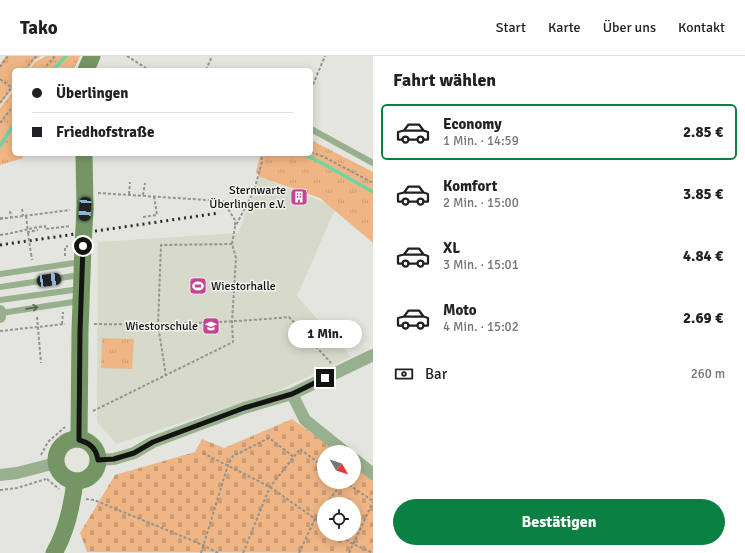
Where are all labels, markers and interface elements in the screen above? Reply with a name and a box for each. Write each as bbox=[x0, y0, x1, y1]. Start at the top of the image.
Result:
text: Tako bbox=[20, 16, 58, 40]
text: Start bbox=[496, 19, 526, 36]
text: Karte bbox=[548, 19, 581, 36]
text: Über uns bbox=[603, 19, 656, 36]
text: Kontakt bbox=[678, 19, 725, 36]
text: Fahrt wählen bbox=[393, 69, 496, 91]
text: Überlingen bbox=[56, 84, 128, 102]
icon: car bbox=[395, 114, 431, 150]
text: Economy bbox=[443, 115, 502, 133]
text: Friedhofstraße bbox=[56, 123, 154, 141]
text: 2.85 € bbox=[683, 123, 723, 141]
text: 1 Min. · 14:59 bbox=[443, 133, 519, 149]
icon: car bbox=[395, 176, 431, 212]
text: Komfort bbox=[443, 177, 497, 195]
place label: Sternwarte Überlingen e.V. bbox=[209, 183, 286, 212]
text: 3.85 € bbox=[683, 185, 723, 203]
building icon: Sternwarte Überlingen e.V. bbox=[289, 187, 309, 207]
text: 2 Min. · 15:00 bbox=[443, 195, 519, 211]
car bbox=[78, 197, 92, 221]
route start bbox=[74, 237, 92, 255]
icon: car bbox=[395, 238, 431, 274]
text: XL bbox=[443, 239, 460, 257]
text: 4.84 € bbox=[683, 247, 723, 265]
text: 3 Min. · 15:01 bbox=[443, 257, 519, 273]
car bbox=[36, 272, 62, 288]
sports icon: Wiestorhalle bbox=[188, 276, 208, 296]
place label: Wiestorhalle bbox=[211, 279, 276, 294]
icon: car bbox=[395, 300, 431, 336]
text: Moto bbox=[443, 301, 477, 319]
one-way arrow bbox=[25, 304, 38, 312]
text: 2.69 € bbox=[683, 309, 723, 327]
school or university icon: Wiestorschule bbox=[201, 316, 221, 336]
place label: Wiestorschule bbox=[125, 319, 198, 334]
text: 4 Min. · 15:02 bbox=[443, 319, 519, 335]
callout: 1 Min. bbox=[288, 320, 362, 348]
text: 1 Min. bbox=[307, 326, 343, 342]
icon: cash bbox=[393, 363, 415, 385]
text: Bar bbox=[425, 365, 447, 383]
text: 260 m bbox=[691, 366, 725, 382]
route end bbox=[316, 369, 334, 387]
north arrow bbox=[317, 445, 361, 489]
map controls bbox=[317, 445, 361, 541]
button: locate bbox=[317, 497, 361, 541]
button: Bestätigen bbox=[393, 499, 725, 545]

